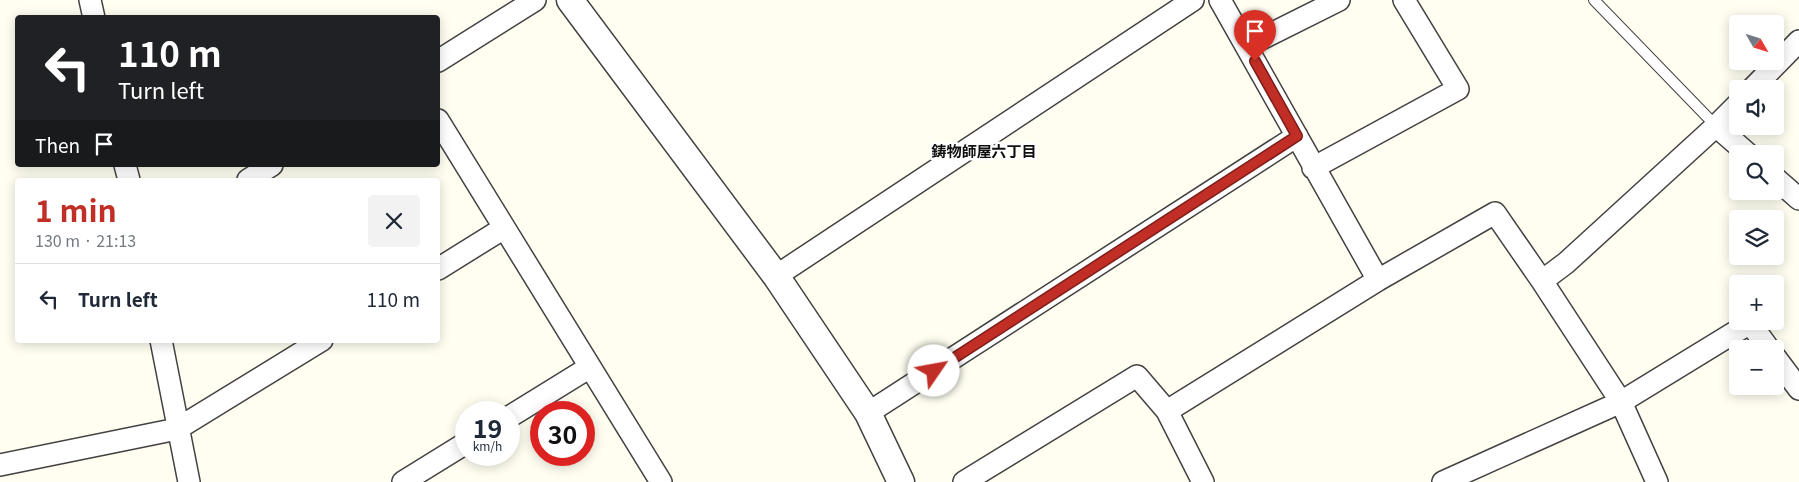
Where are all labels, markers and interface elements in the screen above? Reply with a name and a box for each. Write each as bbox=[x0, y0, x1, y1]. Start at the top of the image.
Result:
pin bbox=[1234, 10, 1276, 61]
north arrow bbox=[1729, 15, 1784, 70]
map controls bbox=[1729, 15, 1784, 395]
icon: arrive bbox=[1241, 17, 1269, 45]
text: 110 m bbox=[118, 26, 222, 77]
icon: left bbox=[35, 35, 100, 100]
text: Turn left bbox=[118, 73, 204, 105]
button: sound bbox=[1729, 80, 1784, 135]
icon: arrive bbox=[90, 130, 118, 158]
text: Then bbox=[35, 131, 80, 158]
district label: 鋳物師屋六丁目 bbox=[930, 140, 1037, 161]
button: search bbox=[1729, 145, 1784, 200]
text: 1 min bbox=[35, 187, 117, 231]
button: close bbox=[368, 195, 420, 247]
button: layers bbox=[1729, 210, 1784, 265]
text: 130 m · 21:13 bbox=[35, 228, 136, 252]
button: + bbox=[1729, 275, 1784, 330]
icon: left bbox=[35, 285, 63, 313]
text: Turn left bbox=[78, 285, 158, 312]
text: 110 m bbox=[367, 285, 420, 312]
button: − bbox=[1729, 340, 1784, 395]
position arrow bbox=[907, 344, 959, 396]
speed limit sign: 30 bbox=[530, 401, 595, 466]
text: 19 bbox=[473, 409, 502, 445]
text: km/h bbox=[473, 437, 502, 454]

